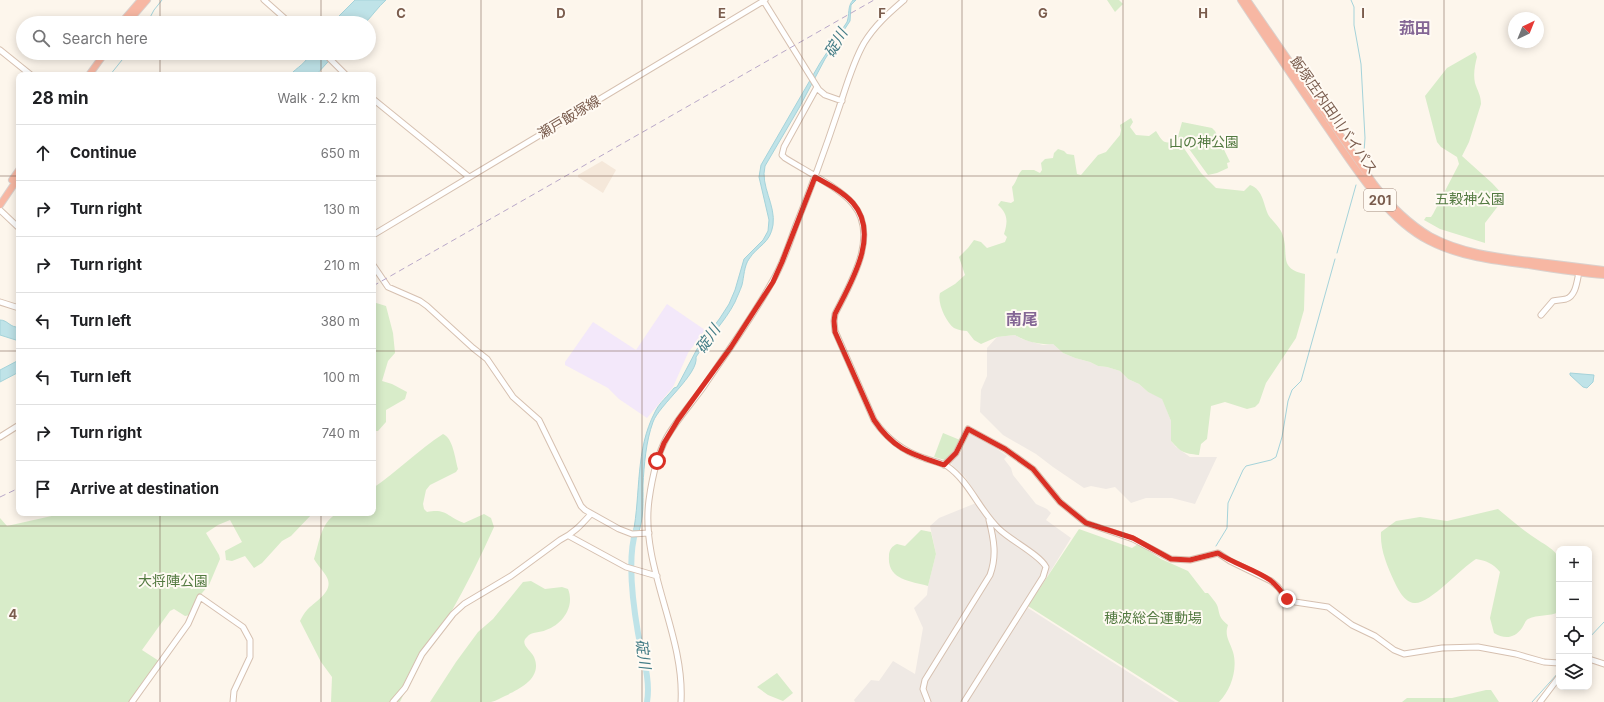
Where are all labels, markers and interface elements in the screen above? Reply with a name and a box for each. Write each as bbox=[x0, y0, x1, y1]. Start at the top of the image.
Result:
text: C bbox=[396, 5, 406, 21]
text: D bbox=[556, 5, 566, 21]
text: E bbox=[718, 5, 726, 21]
text: F bbox=[878, 5, 886, 21]
text: G bbox=[1038, 5, 1048, 21]
text: H bbox=[1198, 5, 1208, 21]
text: I bbox=[1361, 5, 1365, 21]
north arrow bbox=[1508, 12, 1544, 48]
search box bbox=[16, 16, 376, 60]
district label: 菰田 bbox=[1399, 18, 1431, 38]
water label: 碇川 bbox=[820, 23, 852, 60]
icon: search bbox=[30, 27, 52, 49]
text: Search here bbox=[62, 29, 148, 48]
street label: 飯塚庄内田川バイパス bbox=[1287, 53, 1381, 177]
text: 28 min bbox=[32, 88, 89, 108]
text: Walk · 2.2 km bbox=[277, 90, 360, 106]
street label: 瀬戸飯塚線 bbox=[534, 91, 603, 142]
park label: 山の神公園 bbox=[1169, 133, 1239, 150]
icon: ahead bbox=[32, 142, 54, 164]
text: Continue bbox=[70, 143, 137, 162]
text: 650 m bbox=[321, 145, 360, 161]
road number: 201 bbox=[1364, 189, 1396, 211]
park label: 五穀神公園 bbox=[1435, 190, 1505, 207]
icon: right bbox=[32, 198, 54, 220]
text: Turn right bbox=[70, 199, 142, 218]
text: 130 m bbox=[323, 201, 360, 217]
icon: right bbox=[32, 254, 54, 276]
text: Turn right bbox=[70, 255, 142, 274]
text: 210 m bbox=[324, 257, 360, 273]
district label: 南尾 bbox=[1006, 309, 1038, 329]
icon: left bbox=[32, 310, 54, 332]
text: Turn left bbox=[70, 311, 131, 330]
text: 380 m bbox=[321, 313, 360, 329]
water label: 碇川 bbox=[691, 319, 725, 356]
icon: left bbox=[32, 366, 54, 388]
text: Turn left bbox=[70, 367, 131, 386]
text: 100 m bbox=[323, 369, 360, 385]
icon: right bbox=[32, 422, 54, 444]
text: Turn right bbox=[70, 423, 142, 442]
text: 740 m bbox=[322, 425, 360, 441]
route start bbox=[648, 452, 666, 470]
icon: arrive bbox=[32, 478, 54, 500]
text: Arrive at destination bbox=[70, 479, 219, 498]
map controls bbox=[1556, 546, 1592, 690]
button: + bbox=[1556, 546, 1592, 582]
park label: 大将陣公園 bbox=[138, 572, 208, 589]
button: − bbox=[1556, 582, 1592, 618]
route end bbox=[1278, 590, 1296, 608]
text: 4 bbox=[9, 606, 18, 622]
park label: 穂波総合運動場 bbox=[1104, 609, 1202, 626]
button: locate bbox=[1556, 618, 1592, 654]
water label: 碇川 bbox=[632, 638, 655, 672]
button: layers bbox=[1556, 654, 1592, 690]

